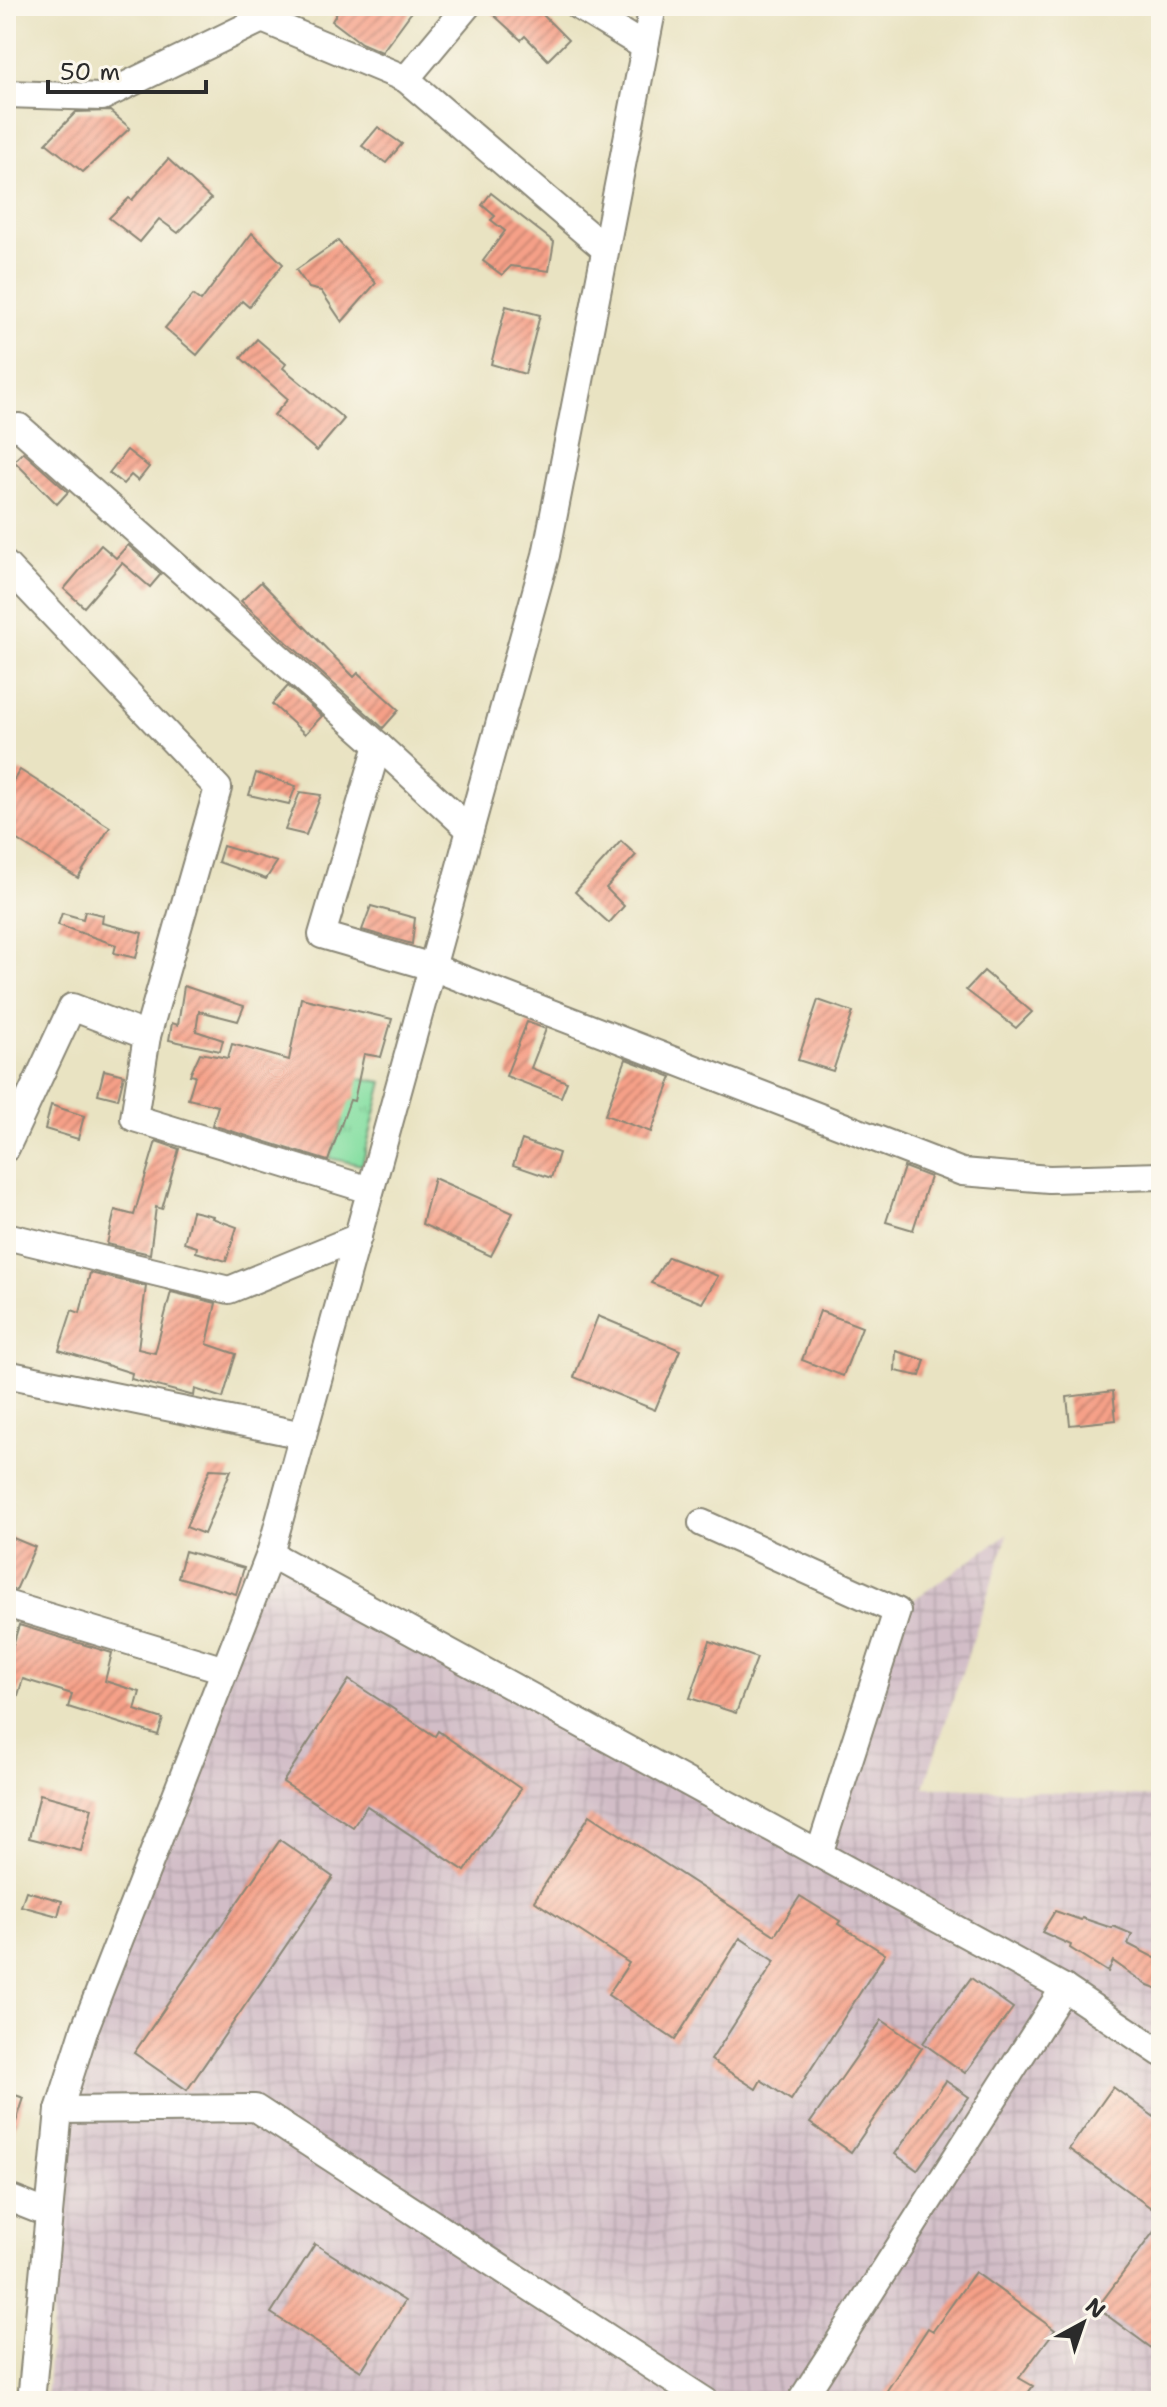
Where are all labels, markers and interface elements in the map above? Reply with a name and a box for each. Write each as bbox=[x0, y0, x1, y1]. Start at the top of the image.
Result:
scale bar bbox=[48, 44, 206, 94]
text: 50 m bbox=[60, 56, 120, 88]
north arrow bbox=[1043, 2283, 1123, 2363]
text: N bbox=[1080, 2291, 1112, 2325]

